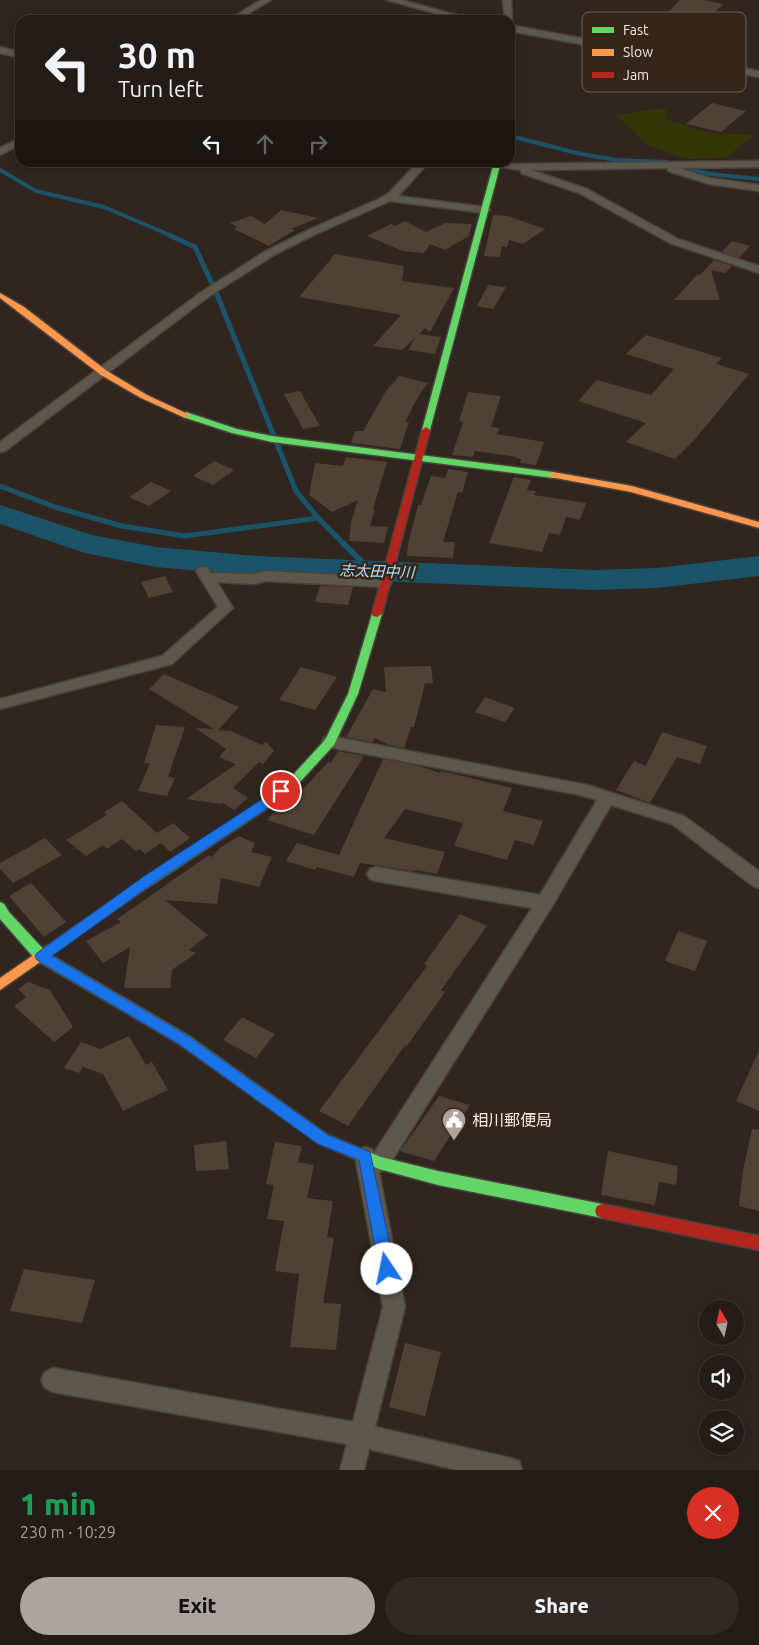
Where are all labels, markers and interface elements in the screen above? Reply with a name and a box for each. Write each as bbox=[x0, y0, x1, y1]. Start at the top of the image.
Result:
legend bbox=[582, 12, 746, 92]
text: Fast bbox=[623, 22, 649, 38]
icon: left bbox=[35, 35, 100, 100]
text: 30 m bbox=[118, 35, 196, 75]
text: Slow bbox=[623, 44, 653, 60]
text: Jam bbox=[623, 67, 649, 83]
text: Turn left bbox=[118, 76, 203, 101]
icon: left bbox=[198, 130, 226, 158]
icon: ahead bbox=[251, 130, 279, 158]
icon: right bbox=[304, 130, 332, 158]
water label: 志太田中川 bbox=[339, 561, 417, 581]
pin bbox=[260, 770, 302, 812]
icon: arrive bbox=[267, 777, 295, 805]
public building icon: 相川郵便局 bbox=[441, 1107, 467, 1141]
place label: 相川郵便局 bbox=[472, 1111, 552, 1129]
position arrow bbox=[360, 1242, 412, 1294]
north arrow bbox=[699, 1300, 744, 1345]
map controls bbox=[699, 1300, 744, 1455]
button: sound bbox=[699, 1355, 744, 1400]
button: layers bbox=[699, 1410, 744, 1455]
text: 1 min bbox=[20, 1487, 96, 1521]
button: close bbox=[687, 1487, 739, 1539]
text: 230 m · 10:29 bbox=[20, 1523, 116, 1541]
button: Exit bbox=[20, 1577, 375, 1635]
button: Share bbox=[385, 1577, 739, 1635]

